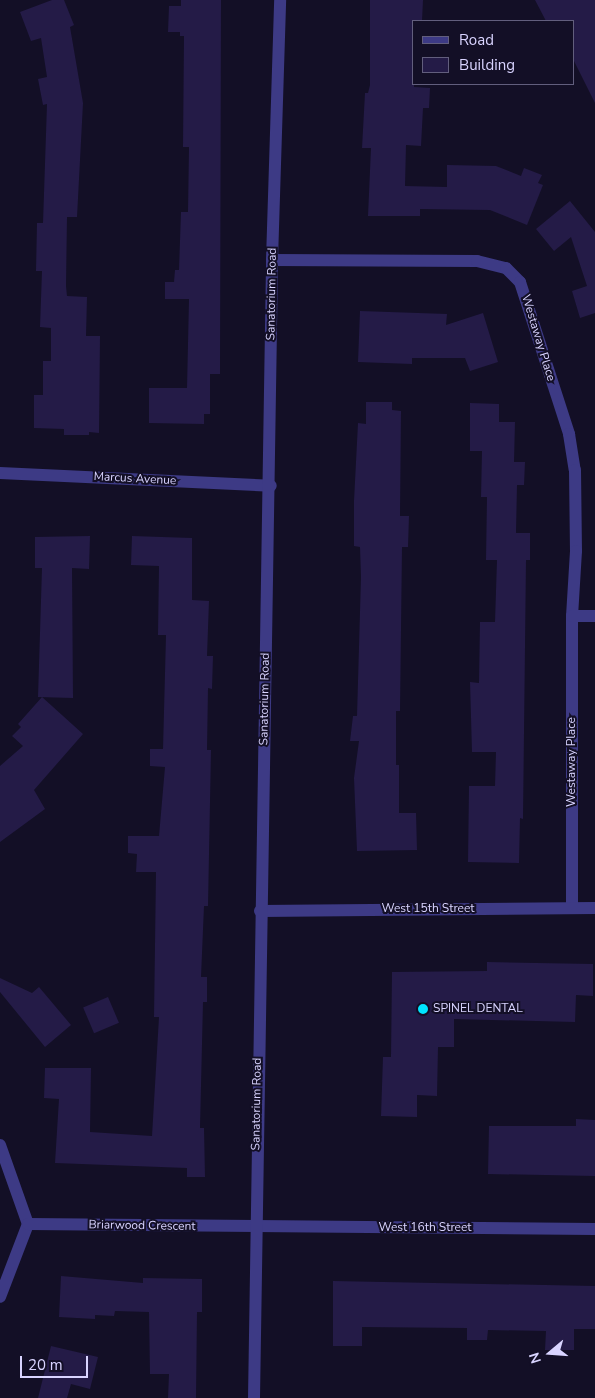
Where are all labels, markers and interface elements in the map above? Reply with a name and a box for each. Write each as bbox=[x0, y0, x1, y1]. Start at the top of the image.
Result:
legend bbox=[412, 20, 575, 85]
text: Road bbox=[459, 30, 494, 50]
text: Building bbox=[459, 55, 515, 75]
street label: Sanatorium Road bbox=[264, 247, 280, 341]
street label: Westaway Place bbox=[518, 293, 558, 383]
street label: Marcus Avenue bbox=[93, 470, 177, 488]
street label: Sanatorium Road bbox=[257, 652, 273, 746]
street label: Westaway Place bbox=[565, 717, 579, 807]
street label: West 15th Street bbox=[381, 902, 475, 916]
place label: SPINEL DENTAL bbox=[433, 1002, 523, 1016]
marker: SPINEL DENTAL bbox=[417, 1003, 429, 1015]
street label: Sanatorium Road bbox=[249, 1057, 265, 1151]
street label: Briarwood Crescent bbox=[88, 1218, 196, 1234]
street label: West 16th Street bbox=[378, 1221, 472, 1235]
north arrow bbox=[525, 1328, 575, 1378]
scale bar bbox=[22, 1346, 90, 1378]
text: N bbox=[525, 1350, 546, 1366]
text: 20 m bbox=[28, 1355, 63, 1375]

